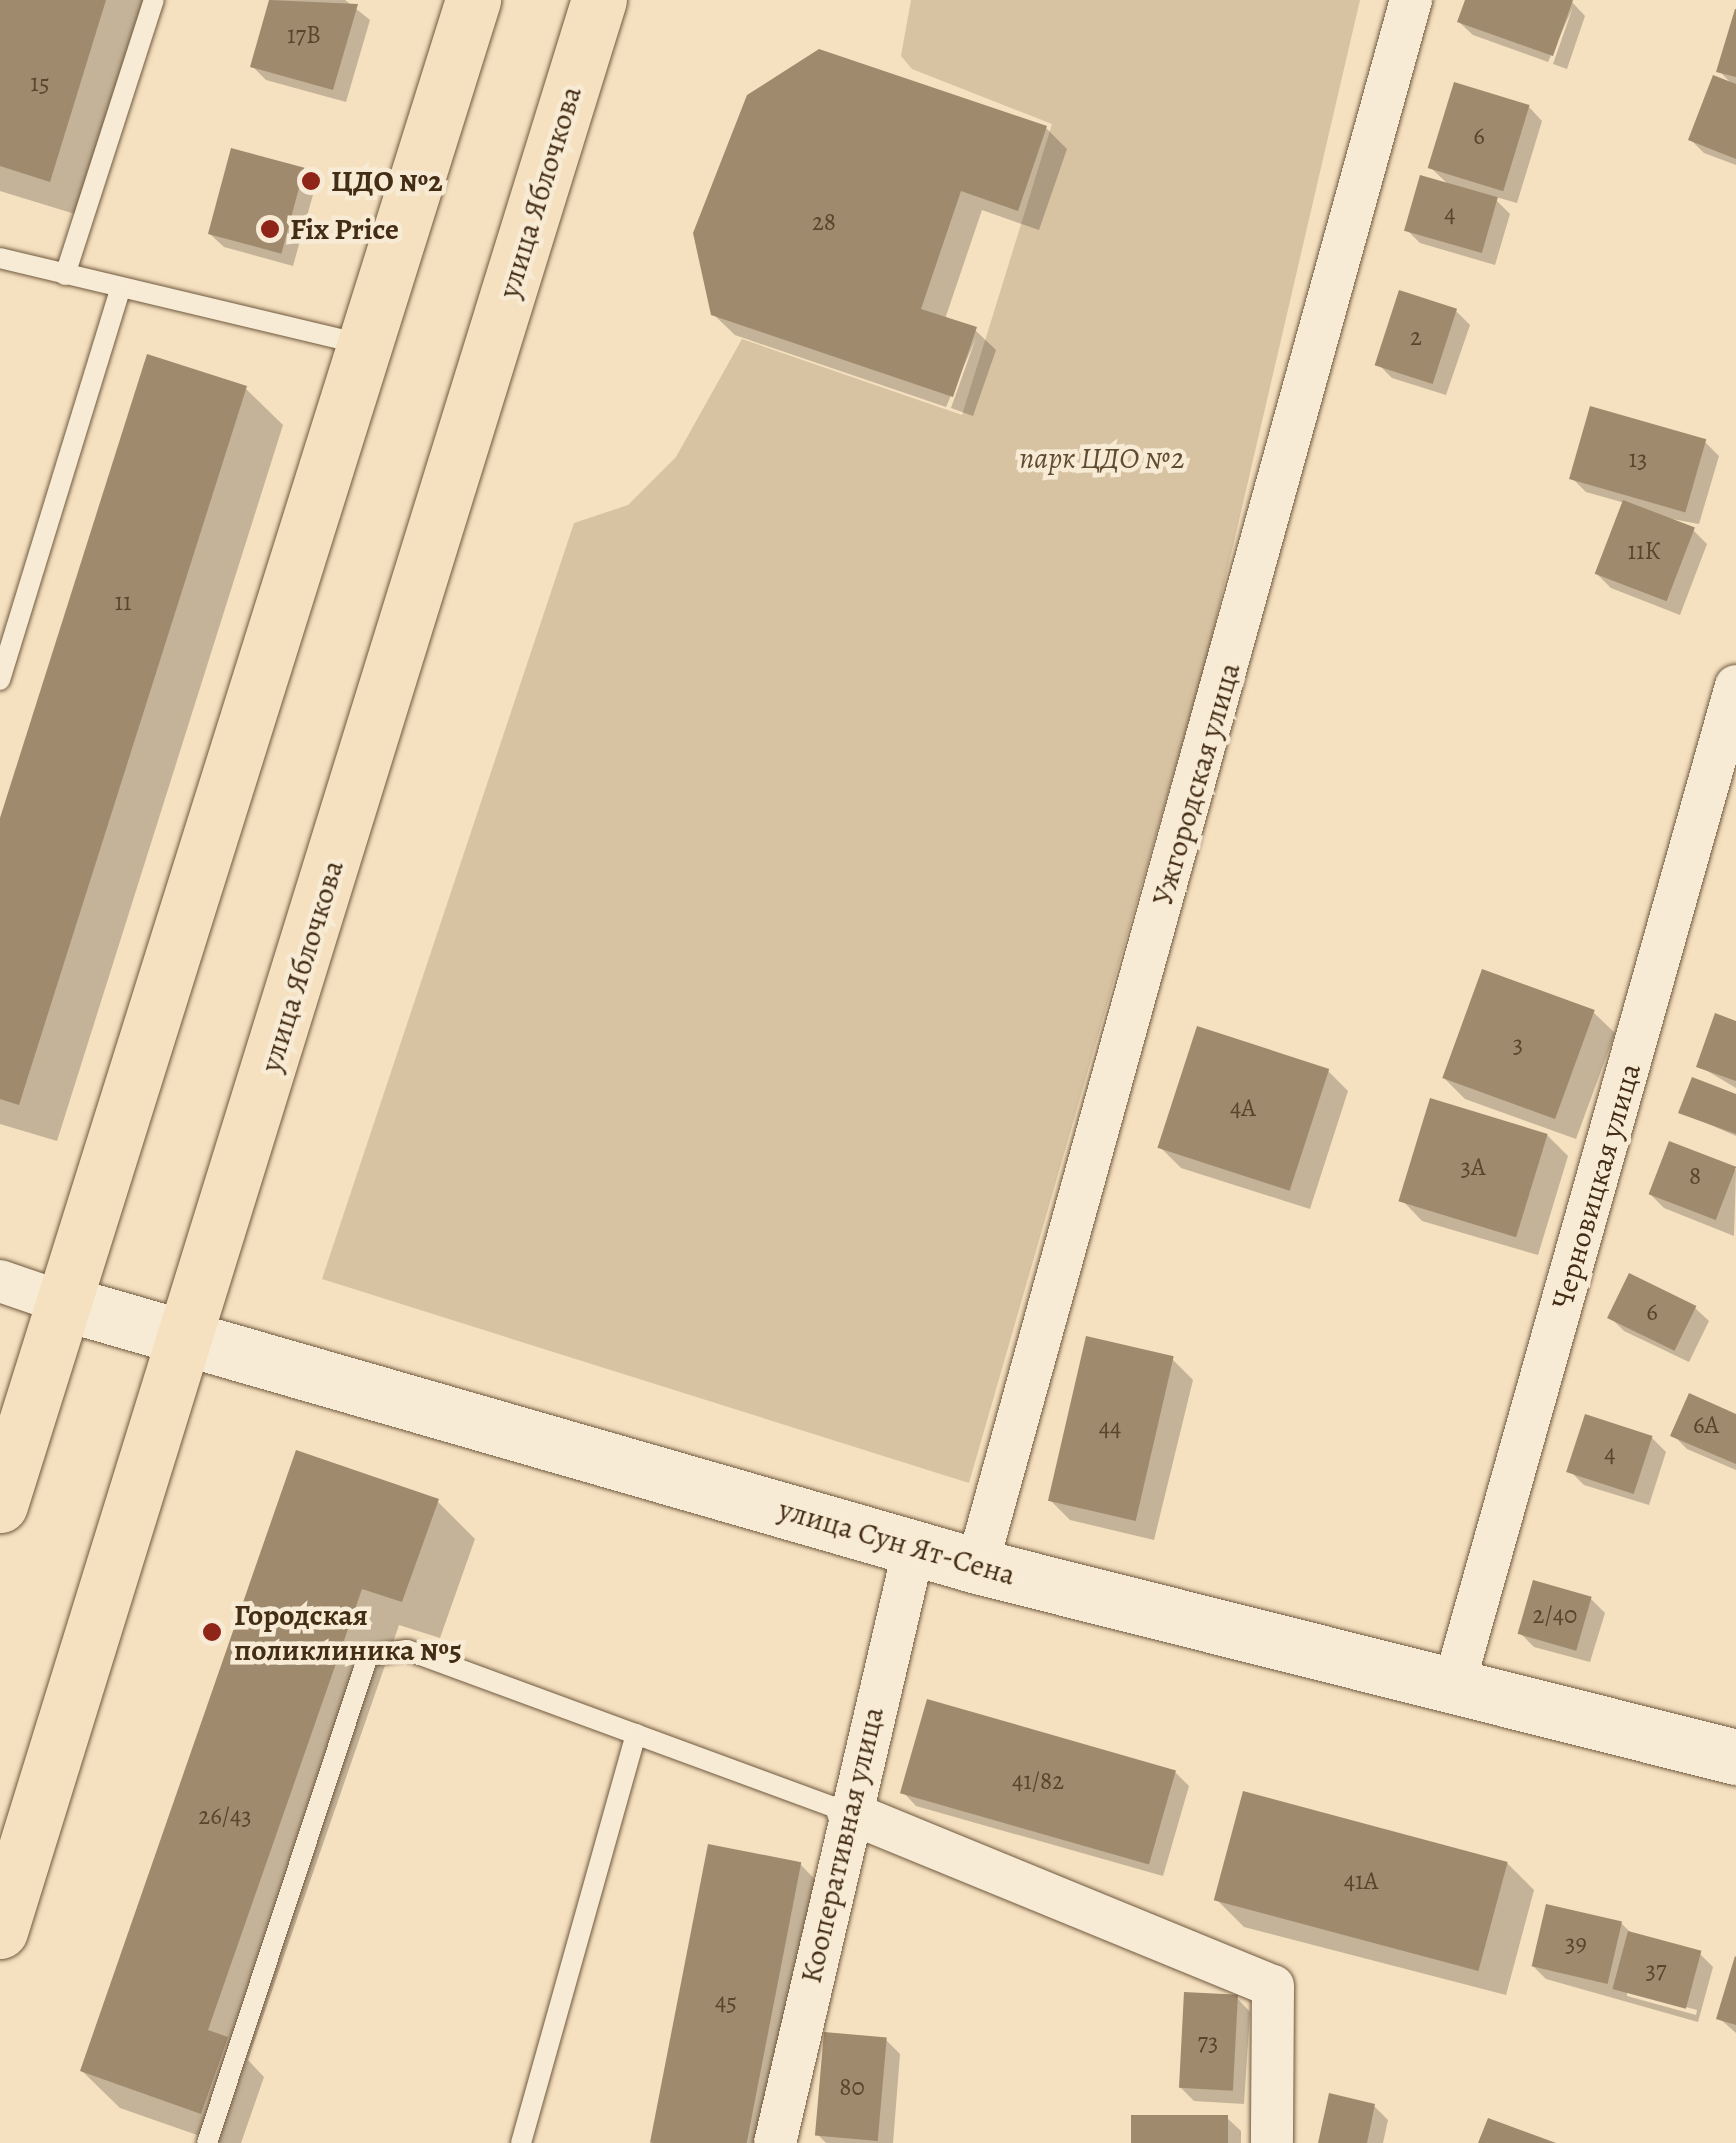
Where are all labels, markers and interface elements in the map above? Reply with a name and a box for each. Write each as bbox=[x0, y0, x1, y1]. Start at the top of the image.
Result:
house number: 17В bbox=[287, 20, 321, 50]
house number: 15 bbox=[30, 68, 50, 98]
street label: улица Яблочкова bbox=[491, 82, 589, 302]
house number: 6 bbox=[1473, 121, 1485, 151]
place label: ЦДО №2 bbox=[331, 163, 443, 199]
marker: ЦДО №2 bbox=[300, 170, 322, 192]
house number: 4 bbox=[1444, 199, 1456, 229]
house number: 28 bbox=[812, 207, 836, 237]
place label: Fix Price bbox=[290, 211, 399, 247]
marker: Fix Price bbox=[259, 218, 281, 240]
house number: 2 bbox=[1410, 322, 1422, 352]
park label: парк ЦДО №2 bbox=[1019, 440, 1185, 476]
house number: 13 bbox=[1629, 444, 1647, 474]
house number: 11К bbox=[1627, 536, 1661, 566]
house number: 11 bbox=[114, 587, 132, 617]
street label: Ужгородская улица bbox=[1144, 658, 1248, 910]
street label: улица Яблочкова bbox=[253, 856, 351, 1076]
house number: 3 bbox=[1513, 1029, 1523, 1059]
street label: Черновицкая улица bbox=[1544, 1059, 1648, 1313]
house number: 4А bbox=[1230, 1093, 1256, 1123]
house number: 3А bbox=[1461, 1152, 1485, 1182]
house number: 8 bbox=[1689, 1161, 1701, 1191]
house number: 6 bbox=[1646, 1297, 1658, 1327]
house number: 6А bbox=[1693, 1410, 1719, 1440]
house number: 44 bbox=[1099, 1413, 1121, 1443]
house number: 4 bbox=[1604, 1439, 1616, 1469]
street label: улица Сун Ят-Сена bbox=[775, 1491, 1019, 1593]
place label: Городская поликлиника №5 bbox=[234, 1597, 462, 1668]
house number: 2/40 bbox=[1533, 1600, 1577, 1630]
marker: Городская поликлиника №5 bbox=[199, 1619, 225, 1645]
street label: Кооперативная улица bbox=[793, 1703, 891, 1987]
house number: 41/82 bbox=[1012, 1766, 1064, 1796]
house number: 26/43 bbox=[198, 1801, 252, 1831]
house number: 41А bbox=[1344, 1866, 1378, 1896]
house number: 39 bbox=[1565, 1928, 1587, 1958]
house number: 37 bbox=[1646, 1955, 1666, 1985]
house number: 45 bbox=[715, 1987, 737, 2017]
house number: 73 bbox=[1198, 2027, 1218, 2057]
house number: 80 bbox=[839, 2072, 865, 2102]

